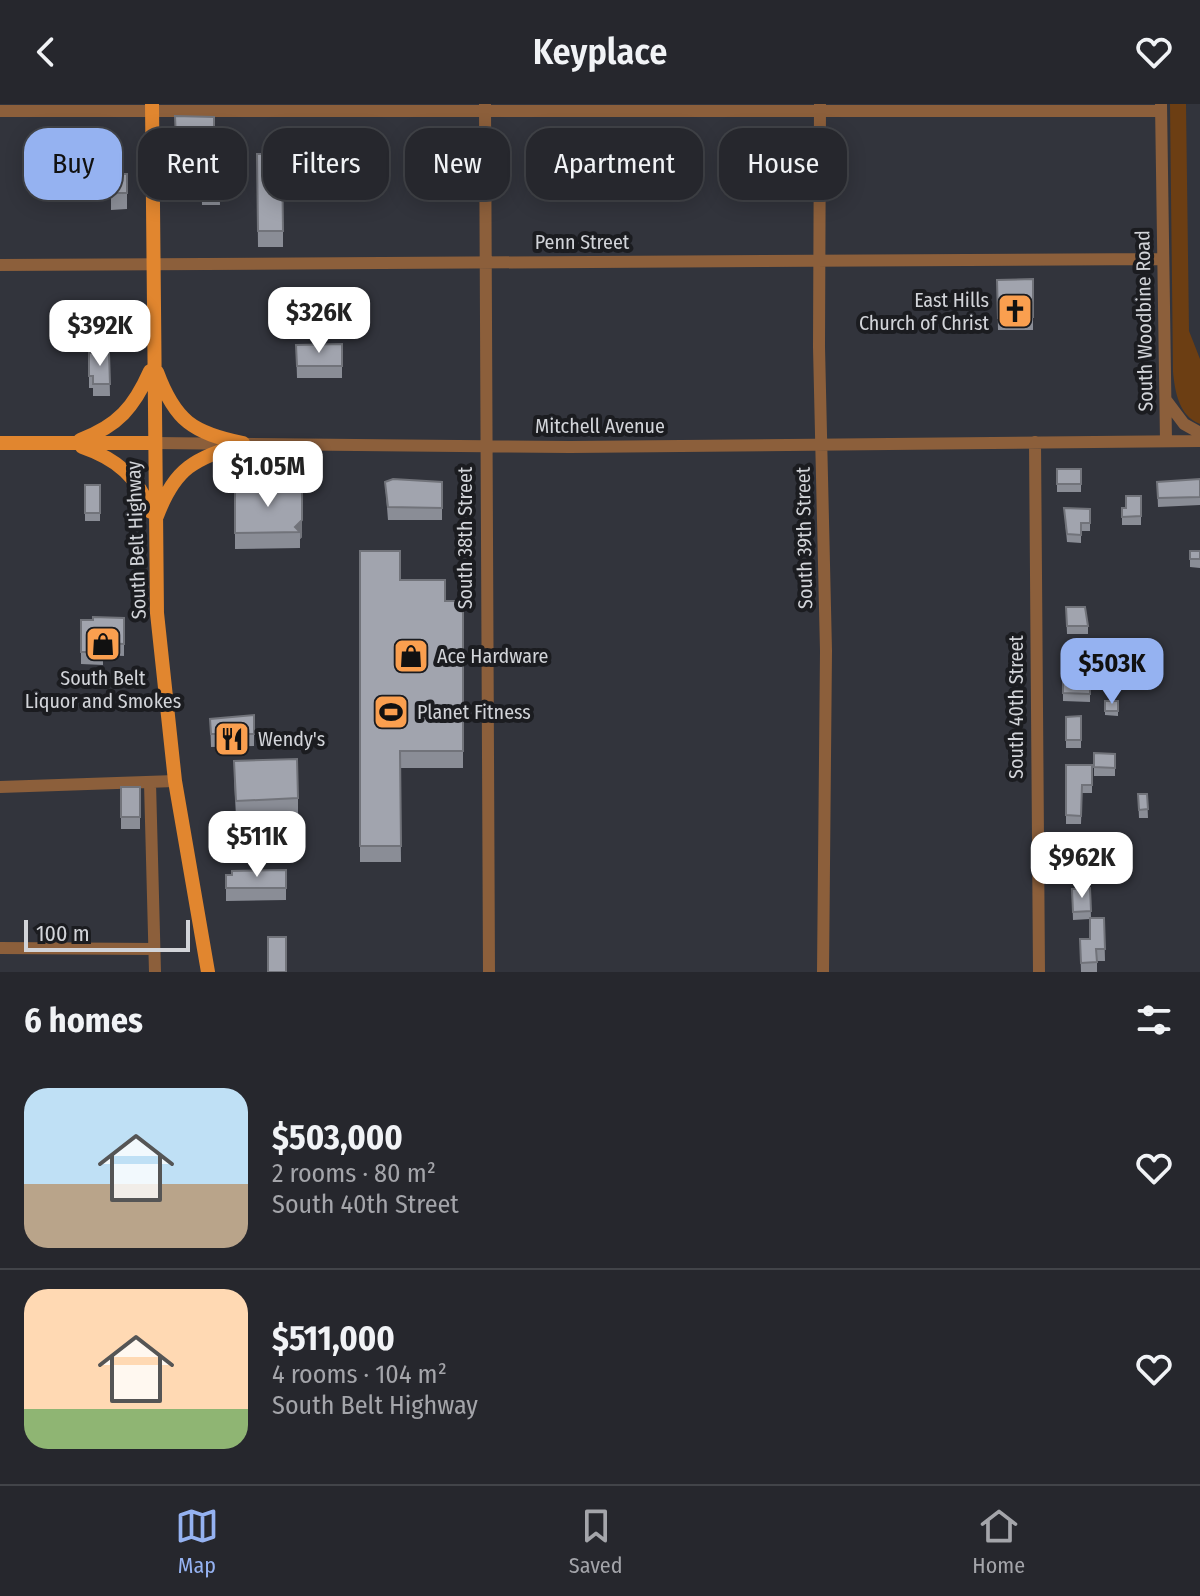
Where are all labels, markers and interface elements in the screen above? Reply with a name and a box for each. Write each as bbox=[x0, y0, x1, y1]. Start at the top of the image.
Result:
icon: back bbox=[24, 30, 68, 74]
text: Keyplace bbox=[533, 30, 667, 74]
icon: heart bbox=[1132, 30, 1176, 74]
chip: Buy bbox=[24, 128, 122, 200]
chip: Rent bbox=[138, 128, 247, 200]
chip: Filters bbox=[263, 128, 389, 200]
chip: New bbox=[405, 128, 510, 200]
chip: Apartment bbox=[526, 128, 703, 200]
chip: House bbox=[719, 128, 847, 200]
street label: Penn Street bbox=[535, 230, 630, 254]
street label: South Woodbine Road bbox=[1130, 230, 1158, 412]
pin: $326K bbox=[263, 287, 375, 355]
place label: East Hills Church of Christ bbox=[859, 288, 989, 335]
church icon: East Hills Church of Christ bbox=[996, 292, 1034, 330]
text: $326K bbox=[286, 297, 352, 328]
pin: $392K bbox=[44, 300, 156, 368]
text: $392K bbox=[67, 310, 133, 341]
street label: Mitchell Avenue bbox=[535, 414, 665, 438]
pin: $1.05M bbox=[203, 441, 333, 509]
text: $1.05M bbox=[231, 451, 305, 482]
street label: South Belt Highway bbox=[121, 460, 151, 620]
street label: South 38th Street bbox=[453, 466, 477, 609]
street label: South 39th Street bbox=[791, 466, 817, 609]
shop icon: South Belt Liquor and Smokes bbox=[84, 625, 122, 663]
street label: South 40th Street bbox=[1004, 635, 1028, 779]
shop icon: Ace Hardware bbox=[392, 637, 430, 675]
pin: $503K bbox=[1056, 638, 1168, 706]
place label: Ace Hardware bbox=[437, 644, 548, 668]
text: $503K bbox=[1078, 648, 1146, 679]
place label: South Belt Liquor and Smokes bbox=[25, 666, 181, 713]
sports icon: Planet Fitness bbox=[372, 693, 410, 731]
place label: Planet Fitness bbox=[417, 700, 531, 724]
restaurant icon: Wendy's bbox=[213, 720, 251, 758]
place label: Wendy's bbox=[258, 727, 325, 751]
pin: $511K bbox=[201, 811, 313, 879]
text: $511K bbox=[227, 821, 287, 852]
pin: $962K bbox=[1026, 832, 1138, 900]
text: $962K bbox=[1049, 842, 1115, 873]
scale bar bbox=[24, 916, 190, 952]
text: 100 m bbox=[36, 920, 90, 947]
icon: filters bbox=[1132, 998, 1176, 1042]
text: 6 homes bbox=[24, 1000, 143, 1041]
text: $503,000 bbox=[272, 1117, 403, 1158]
icon: home bbox=[88, 1120, 184, 1216]
icon: heart bbox=[1132, 1146, 1176, 1190]
text: 2 rooms · 80 m² bbox=[272, 1158, 436, 1189]
text: South 40th Street bbox=[272, 1189, 459, 1220]
text: $511,000 bbox=[272, 1318, 395, 1359]
icon: home bbox=[88, 1321, 184, 1417]
icon: heart bbox=[1132, 1347, 1176, 1391]
text: 4 rooms · 104 m² bbox=[272, 1359, 447, 1390]
text: South Belt Highway bbox=[272, 1390, 478, 1421]
tab: Map bbox=[175, 1504, 219, 1579]
tab: Saved bbox=[569, 1504, 623, 1579]
tab: Home bbox=[972, 1504, 1025, 1579]

